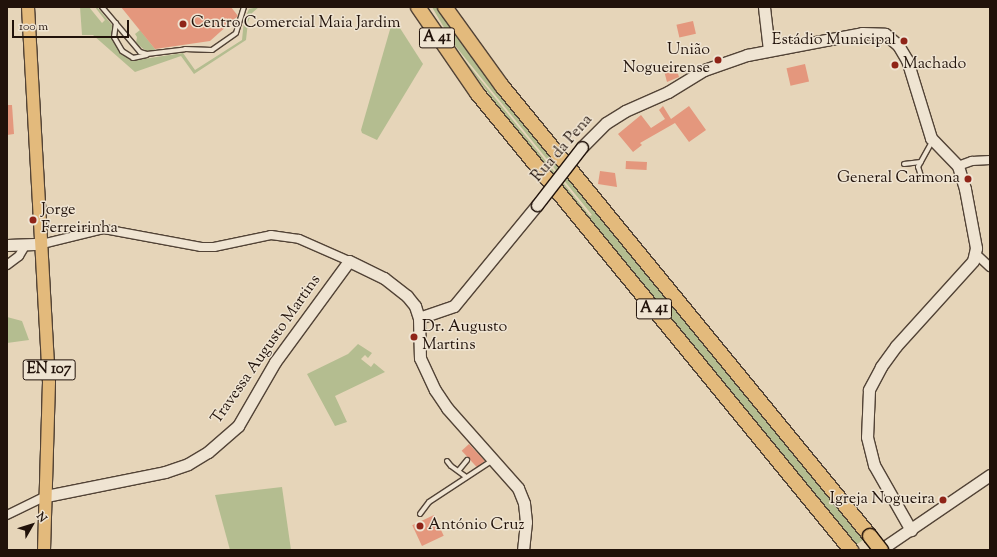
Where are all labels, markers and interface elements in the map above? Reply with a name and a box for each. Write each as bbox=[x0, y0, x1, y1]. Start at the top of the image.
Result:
scale bar bbox=[14, 12, 131, 38]
place label: Centro Comercial Maia Jardim bbox=[191, 14, 401, 34]
text: 100 m bbox=[19, 18, 48, 36]
marker: Centro Comercial Maia Jardim bbox=[178, 19, 188, 29]
road number: A 41 bbox=[418, 25, 456, 51]
place label: Estádio Municipal bbox=[772, 31, 896, 51]
marker: Estádio Municipal bbox=[899, 36, 909, 46]
place label: União Nogueirense bbox=[623, 41, 710, 79]
marker: União Nogueirense bbox=[713, 55, 723, 65]
place label: Machado bbox=[903, 55, 966, 75]
marker: Machado bbox=[890, 60, 900, 70]
street label: Rua da Pena bbox=[528, 111, 598, 187]
place label: General Carmona bbox=[837, 169, 960, 189]
marker: General Carmona bbox=[963, 174, 973, 184]
place label: Jorge Ferreirinha bbox=[41, 201, 118, 239]
marker: Jorge Ferreirinha bbox=[28, 215, 38, 225]
street label: Travessa Augusto Martins bbox=[208, 272, 326, 428]
road number: A 41 bbox=[635, 296, 673, 322]
place label: Dr. Augusto Martins bbox=[422, 318, 507, 356]
marker: Dr. Augusto Martins bbox=[409, 332, 419, 342]
road number: EN 107 bbox=[22, 357, 76, 383]
place label: Igreja Nogueira bbox=[830, 490, 935, 510]
marker: Igreja Nogueira bbox=[938, 495, 948, 505]
north arrow bbox=[12, 505, 52, 545]
text: N bbox=[32, 509, 50, 526]
place label: António Cruz bbox=[428, 516, 525, 536]
marker: António Cruz bbox=[415, 521, 425, 531]

